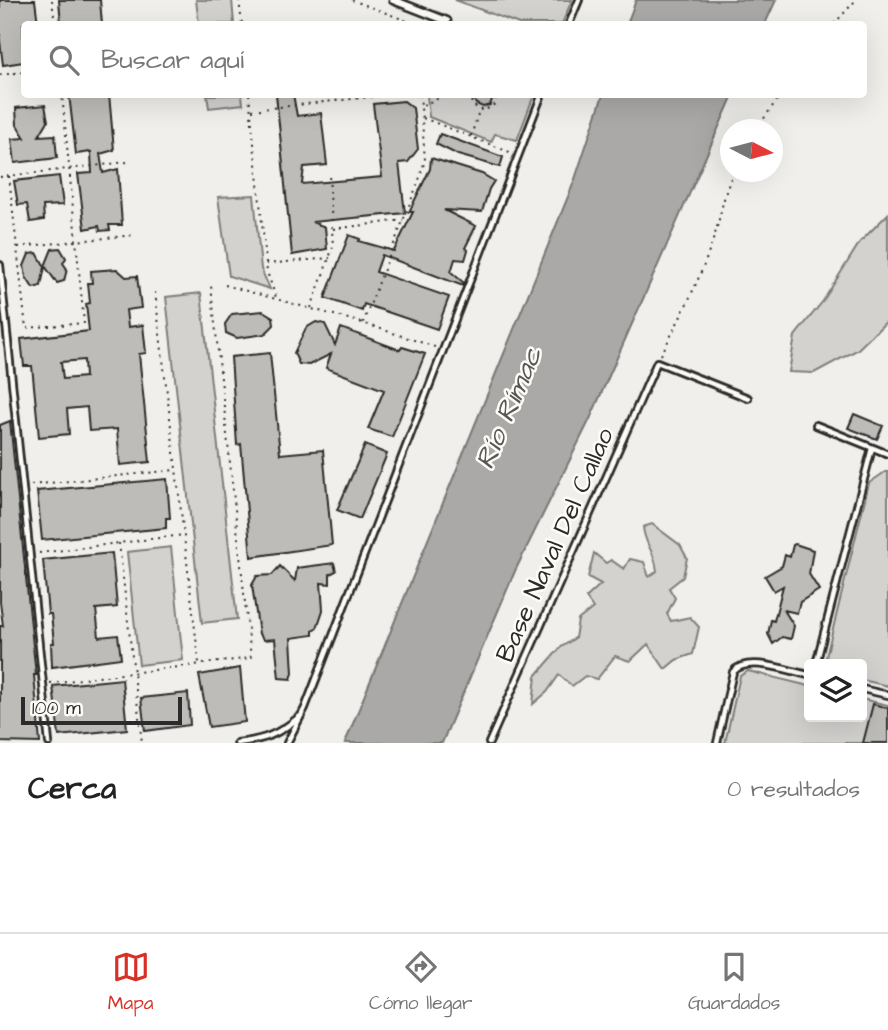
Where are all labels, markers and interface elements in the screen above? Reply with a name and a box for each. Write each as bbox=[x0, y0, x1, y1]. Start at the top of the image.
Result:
search box bbox=[21, 21, 867, 98]
icon: search bbox=[45, 41, 83, 79]
text: Buscar aquí bbox=[101, 42, 244, 78]
north arrow bbox=[720, 119, 783, 182]
water label: Río Rímac bbox=[466, 340, 553, 475]
street label: Base Naval Del Callao bbox=[487, 422, 623, 668]
map controls bbox=[804, 659, 867, 722]
button: layers bbox=[804, 659, 867, 722]
scale bar bbox=[21, 694, 182, 726]
text: 100 m bbox=[32, 695, 81, 722]
text: Cerca bbox=[28, 768, 116, 810]
text: 0 resultados bbox=[727, 773, 860, 805]
tab: Mapa bbox=[108, 948, 153, 1017]
tab: Cómo llegar bbox=[369, 948, 472, 1017]
tab: Guardados bbox=[688, 948, 780, 1017]

